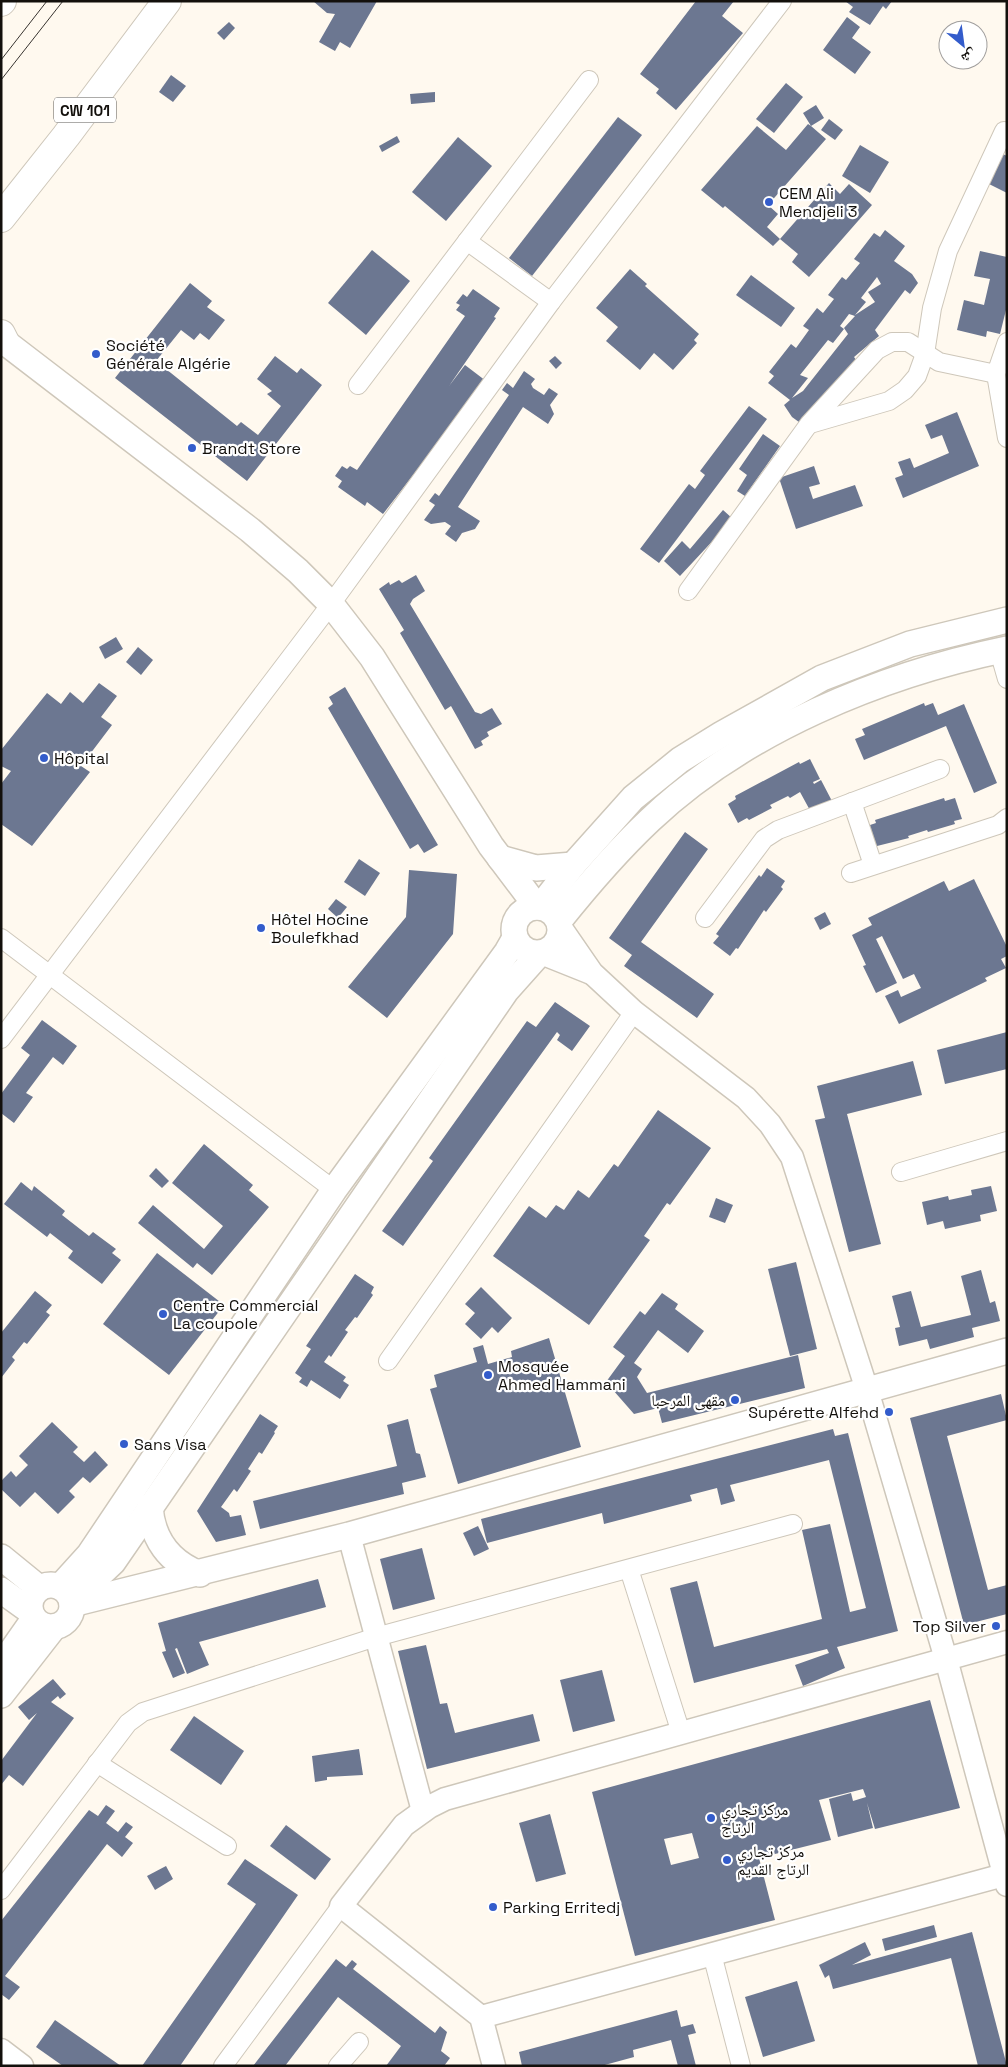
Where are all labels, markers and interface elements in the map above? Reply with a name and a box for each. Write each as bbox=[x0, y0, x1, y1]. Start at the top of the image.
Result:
north arrow bbox=[938, 20, 988, 70]
text: ش bbox=[958, 45, 980, 68]
road number: CW 101 bbox=[54, 98, 116, 122]
place label: CEM Ali Mendjeli 3 bbox=[779, 183, 857, 222]
marker: CEM Ali Mendjeli 3 bbox=[763, 196, 775, 208]
place label: Société Générale Algérie bbox=[106, 335, 231, 374]
marker: Société Générale Algérie bbox=[90, 348, 102, 360]
place label: Brandt Store bbox=[202, 438, 301, 459]
marker: Brandt Store bbox=[186, 442, 198, 454]
place label: Hôpital bbox=[54, 748, 109, 769]
marker: Hôpital bbox=[38, 752, 50, 764]
place label: Hôtel Hocine Boulefkhad bbox=[271, 909, 369, 948]
marker: Hôtel Hocine Boulefkhad bbox=[255, 922, 267, 934]
place label: Centre Commercial La coupole bbox=[173, 1295, 319, 1334]
marker: Centre Commercial La coupole bbox=[157, 1308, 169, 1320]
place label: Mosquée Ahmed Hammani bbox=[498, 1356, 626, 1395]
marker: Mosquée Ahmed Hammani bbox=[482, 1369, 494, 1381]
place label: مقهى المرحبا bbox=[651, 1390, 725, 1411]
marker: مقهى المرحبا bbox=[729, 1394, 741, 1406]
place label: Supérette Alfehd bbox=[748, 1402, 879, 1423]
marker: Supérette Alfehd bbox=[883, 1406, 895, 1418]
place label: Sans Visa bbox=[134, 1434, 207, 1455]
marker: Sans Visa bbox=[118, 1438, 130, 1450]
place label: Top Silver bbox=[912, 1616, 986, 1637]
marker: Top Silver bbox=[990, 1620, 1002, 1632]
place label: مركز تجاري الرتاج bbox=[721, 1799, 788, 1838]
marker: مركز تجاري الرتاج bbox=[705, 1812, 717, 1824]
place label: مركز تجاري الرتاج القديم bbox=[737, 1841, 809, 1880]
marker: مركز تجاري الرتاج القديم bbox=[721, 1854, 733, 1866]
place label: Parking Erritedj bbox=[503, 1897, 620, 1918]
marker: Parking Erritedj bbox=[487, 1901, 499, 1913]

